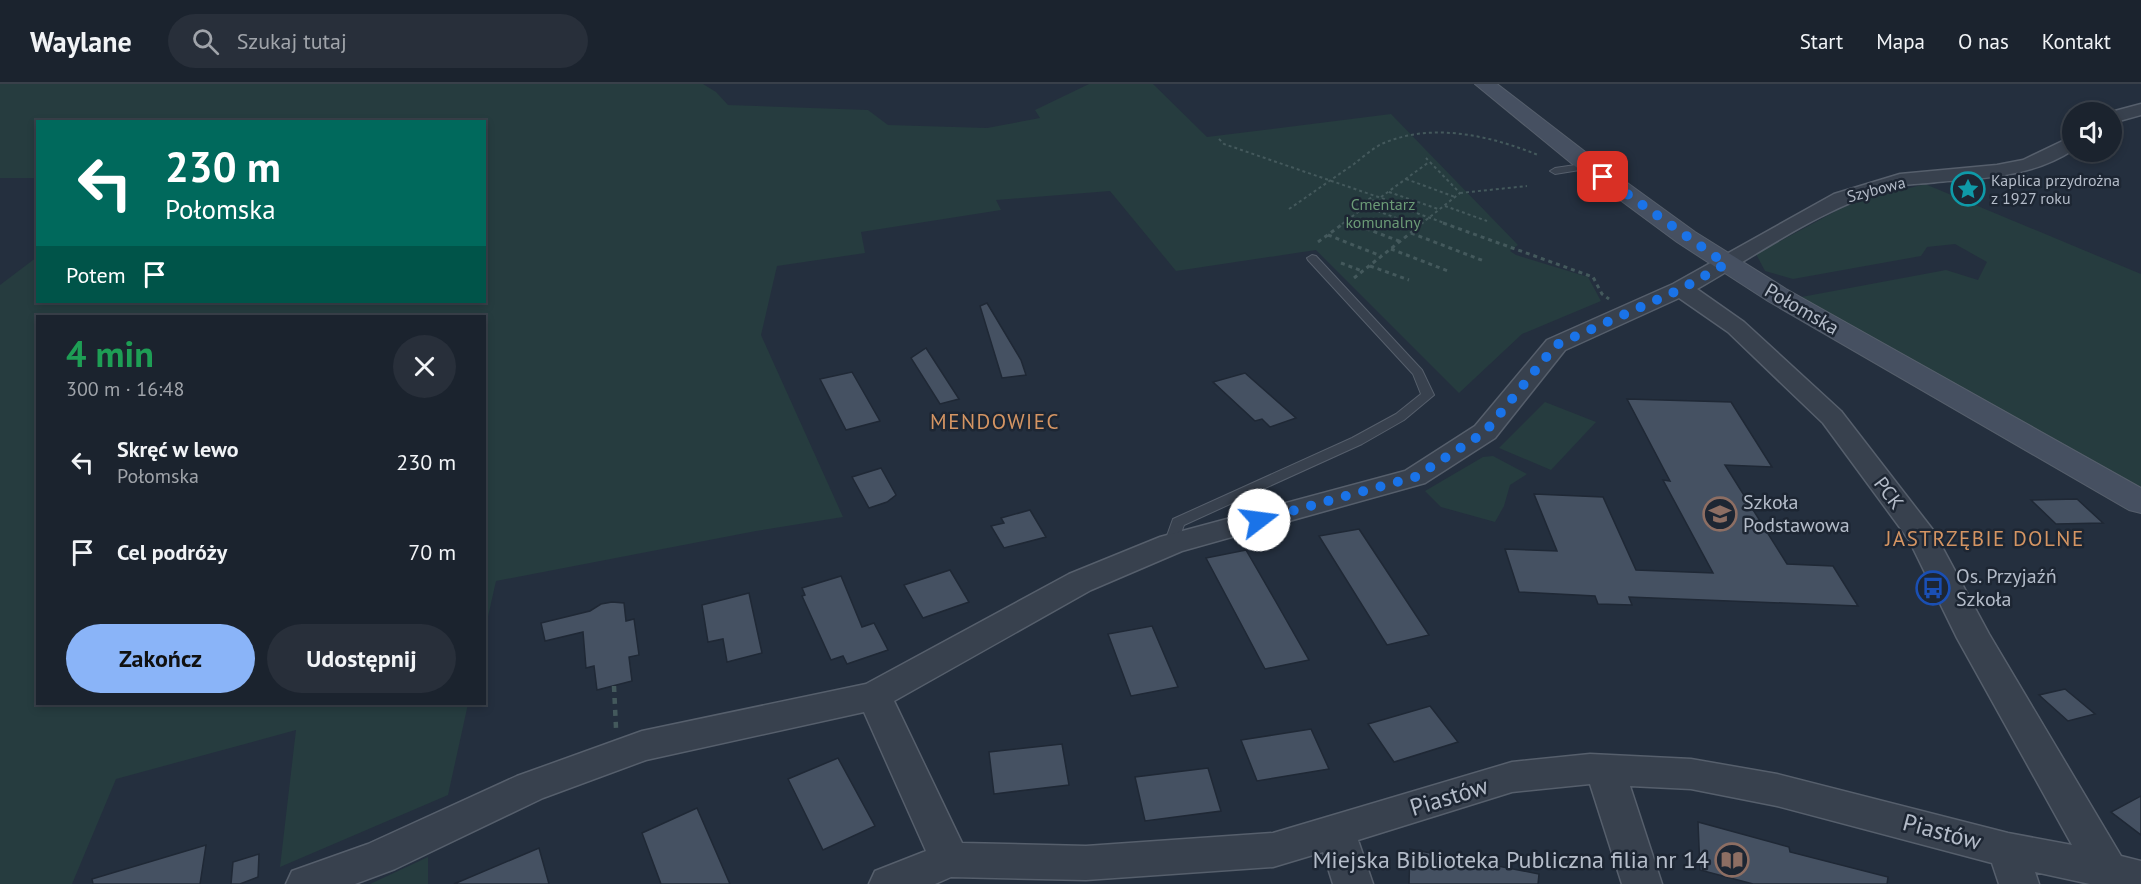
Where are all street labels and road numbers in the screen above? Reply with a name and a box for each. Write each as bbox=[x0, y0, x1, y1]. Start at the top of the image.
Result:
street label: Szybowa bbox=[1845, 172, 1907, 206]
street label: Połomska bbox=[1760, 277, 1844, 341]
street label: PCK bbox=[1868, 471, 1910, 515]
street label: Piastów bbox=[1406, 770, 1492, 823]
street label: Piastów bbox=[1899, 806, 1985, 857]

